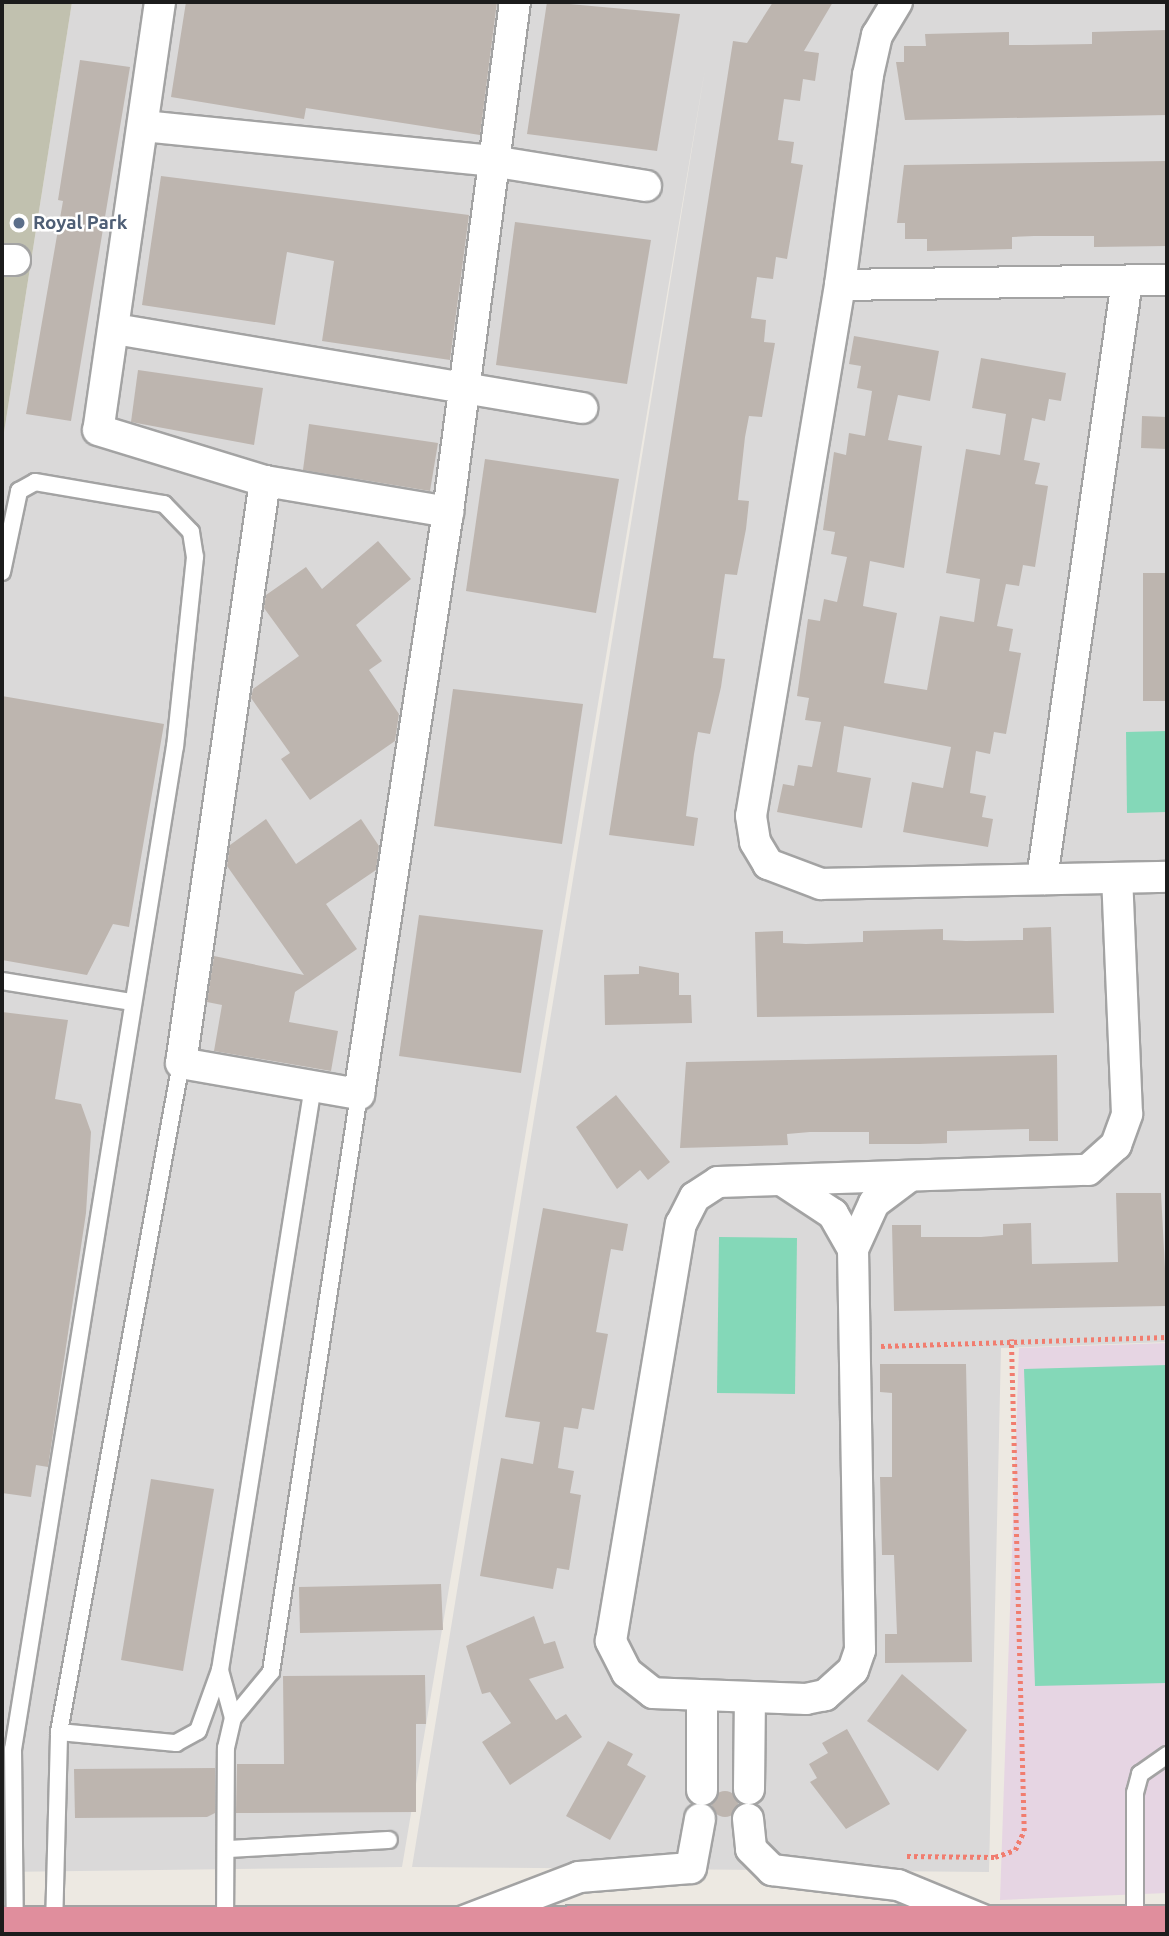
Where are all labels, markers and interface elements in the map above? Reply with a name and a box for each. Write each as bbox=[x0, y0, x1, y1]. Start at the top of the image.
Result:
place label: Royal Park bbox=[33, 212, 127, 234]
marker: Royal Park bbox=[11, 215, 27, 231]

